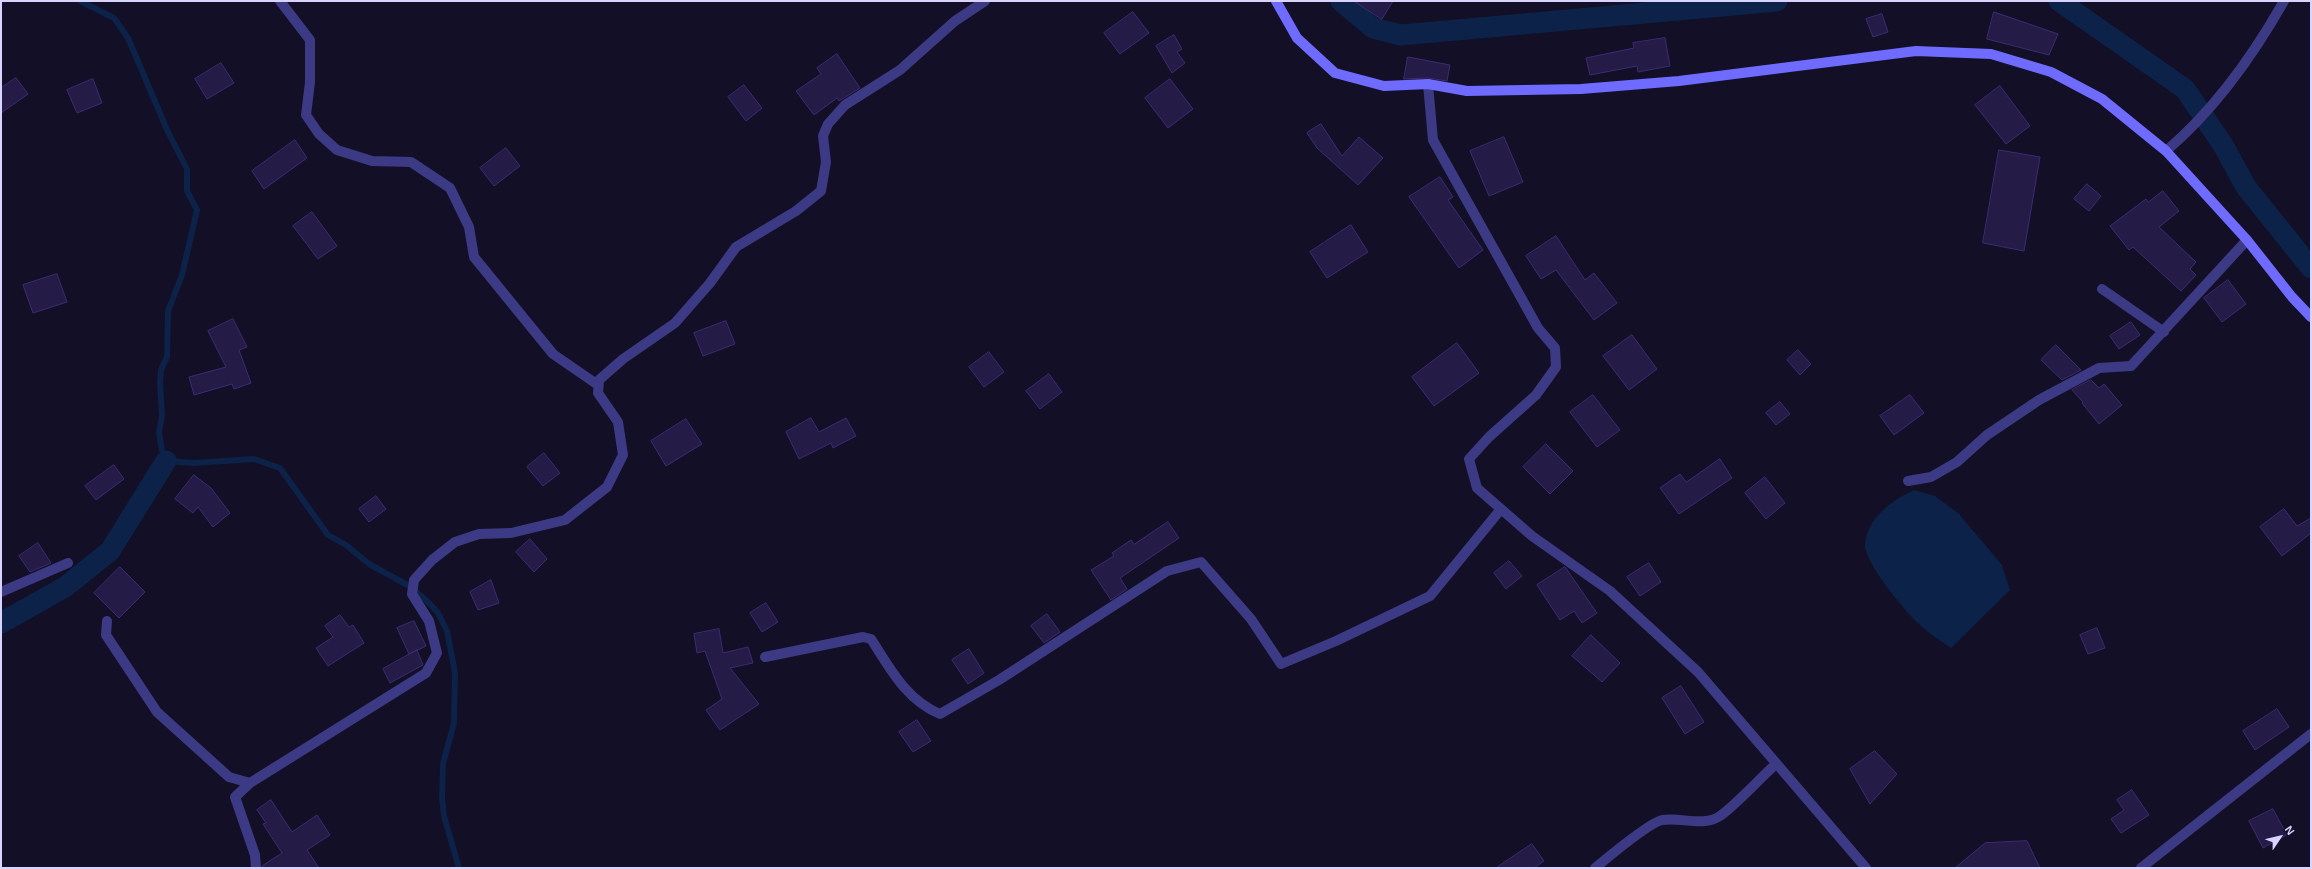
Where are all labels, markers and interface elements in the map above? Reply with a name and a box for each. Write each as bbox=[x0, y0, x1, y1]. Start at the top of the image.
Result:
north arrow bbox=[2260, 817, 2300, 857]
text: N bbox=[2283, 823, 2297, 837]

